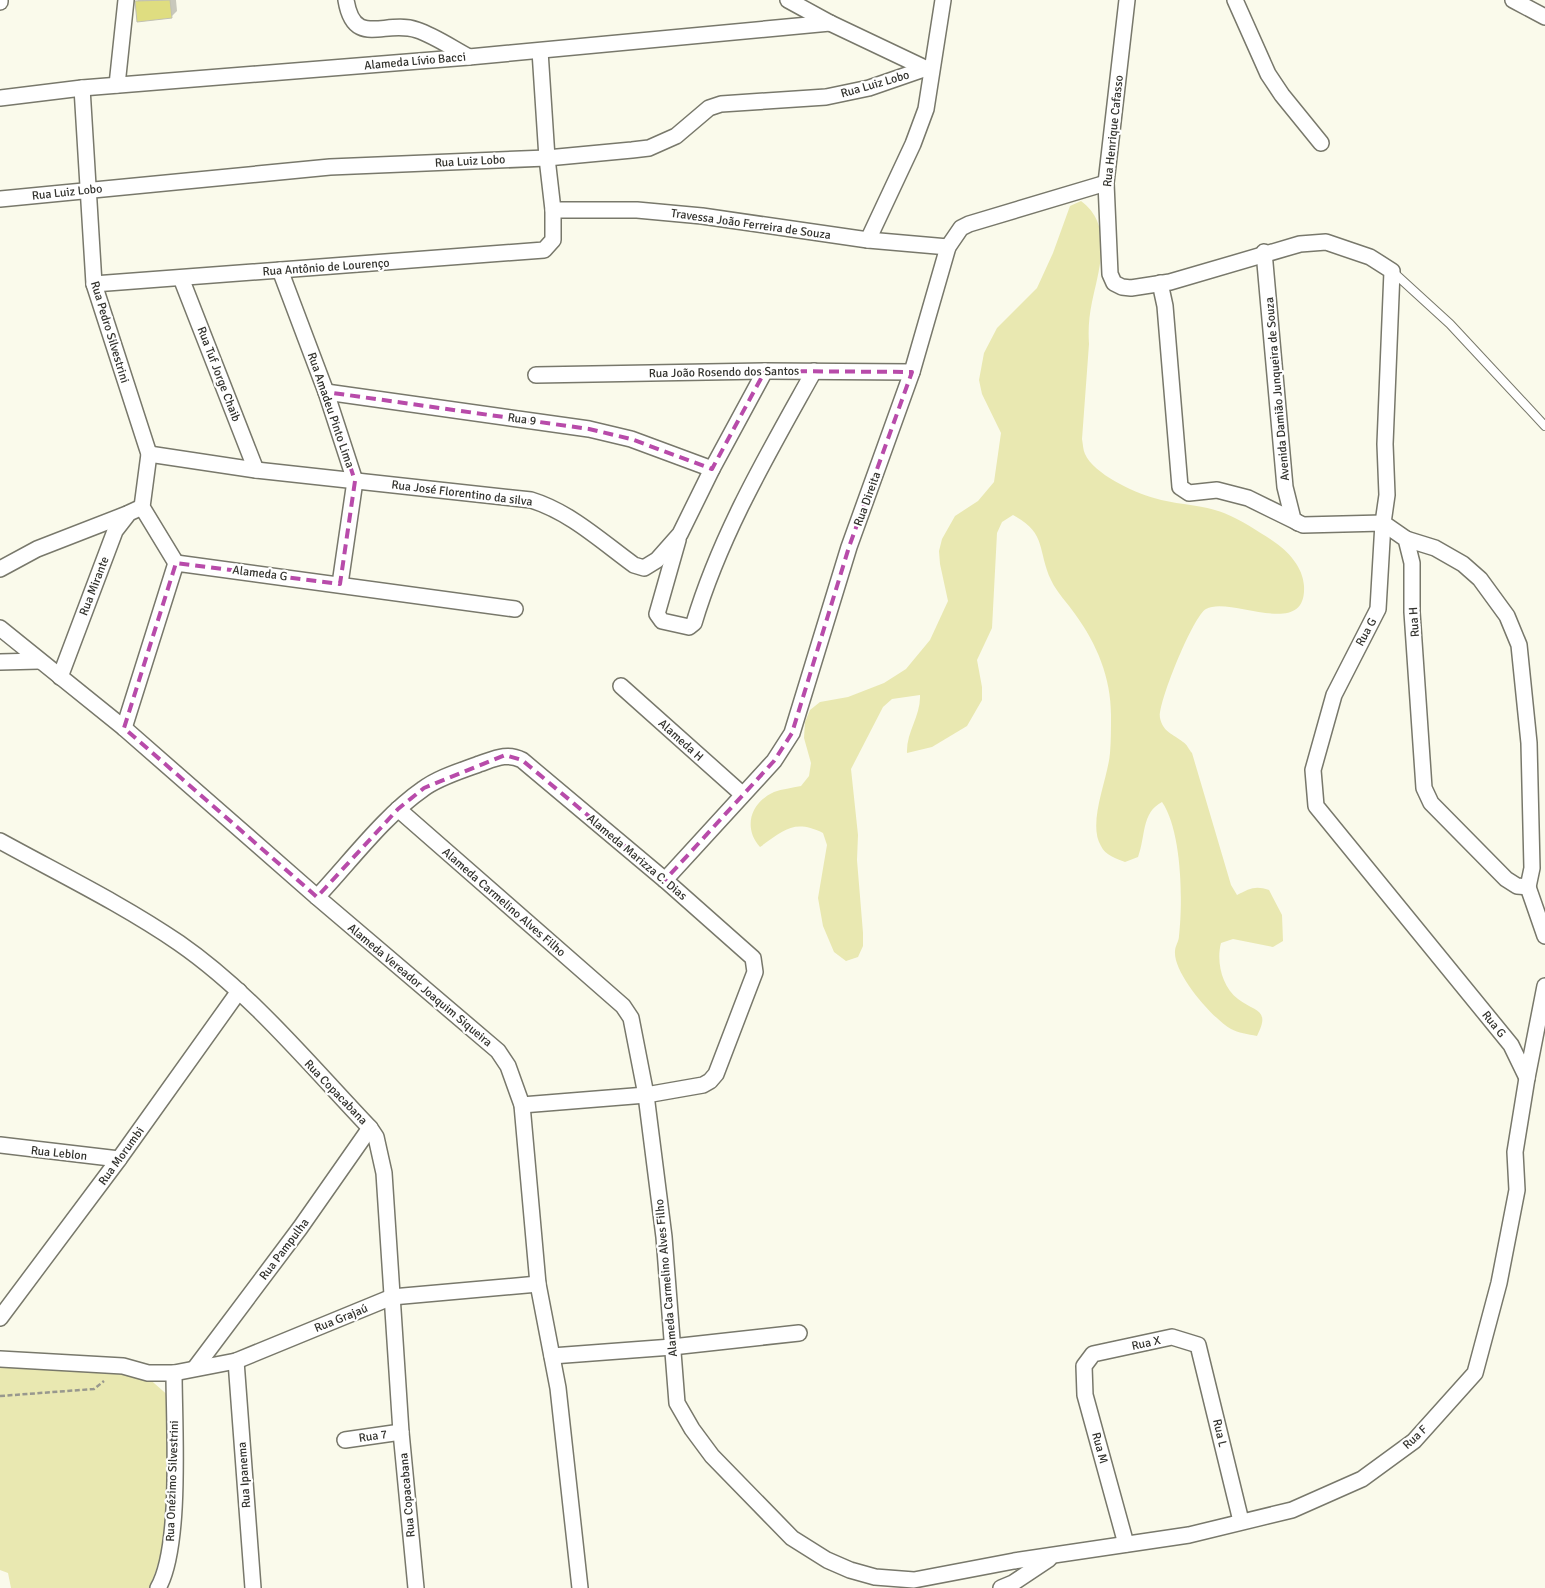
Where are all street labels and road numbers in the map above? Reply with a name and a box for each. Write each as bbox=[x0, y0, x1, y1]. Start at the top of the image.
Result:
street label: Alameda Lívio Bacci bbox=[364, 50, 467, 73]
street label: Rua Luiz Lobo bbox=[839, 68, 911, 101]
street label: Rua Henrique Cafasso bbox=[1100, 74, 1127, 188]
street label: Rua Luiz Lobo bbox=[434, 152, 506, 171]
street label: Rua Luiz Lobo bbox=[31, 181, 103, 204]
street label: Travessa João Ferreira de Souza bbox=[670, 206, 832, 243]
street label: Rua Antônio de Lourenço bbox=[262, 256, 390, 279]
street label: Rua Pedro Silvestrini bbox=[87, 279, 132, 385]
street label: Avenida Damião Junqueira de Souza bbox=[1262, 296, 1293, 481]
street label: Rua Tuf Jorge Chaib bbox=[193, 324, 244, 424]
street label: Rua Amadeu Pinto Lima bbox=[304, 350, 357, 470]
street label: Rua João Rosendo dos Santos bbox=[649, 364, 799, 381]
street label: Rua 9 bbox=[507, 410, 537, 429]
street label: Rua Direita bbox=[851, 470, 884, 528]
street label: Rua José Florentino da silva bbox=[391, 477, 533, 510]
street label: Rua Mirante bbox=[76, 554, 113, 618]
street label: Alameda G bbox=[232, 563, 288, 584]
street label: Rua H bbox=[1406, 606, 1423, 638]
street label: Rua G bbox=[1353, 616, 1380, 649]
street label: Alameda H bbox=[655, 716, 706, 765]
street label: Alameda Marizza C. Dias bbox=[584, 811, 690, 904]
street label: Alameda Carmelino Alves Filho bbox=[439, 845, 568, 960]
street label: Alameda Vereador Joaquim Siqueira bbox=[344, 920, 495, 1050]
street label: Rua G bbox=[1478, 1008, 1509, 1041]
street label: Rua Copacabana bbox=[301, 1057, 370, 1128]
street label: Rua Morumbi bbox=[95, 1124, 148, 1188]
street label: Rua Leblon bbox=[30, 1143, 88, 1164]
street label: Alameda Carmelino Alves Filho bbox=[652, 1198, 681, 1358]
street label: Rua Pampulha bbox=[256, 1215, 313, 1283]
street label: Rua Grajaú bbox=[312, 1301, 370, 1336]
street label: Rua X bbox=[1130, 1333, 1162, 1354]
street label: Rua L bbox=[1209, 1418, 1230, 1449]
street label: Rua Onézimo Silvestrini bbox=[163, 1420, 182, 1542]
street label: Rua F bbox=[1400, 1422, 1431, 1453]
street label: Rua 7 bbox=[358, 1427, 388, 1446]
street label: Rua M bbox=[1088, 1431, 1111, 1465]
street label: Rua Ipanema bbox=[235, 1441, 254, 1509]
street label: Rua Copacabana bbox=[396, 1452, 419, 1538]

